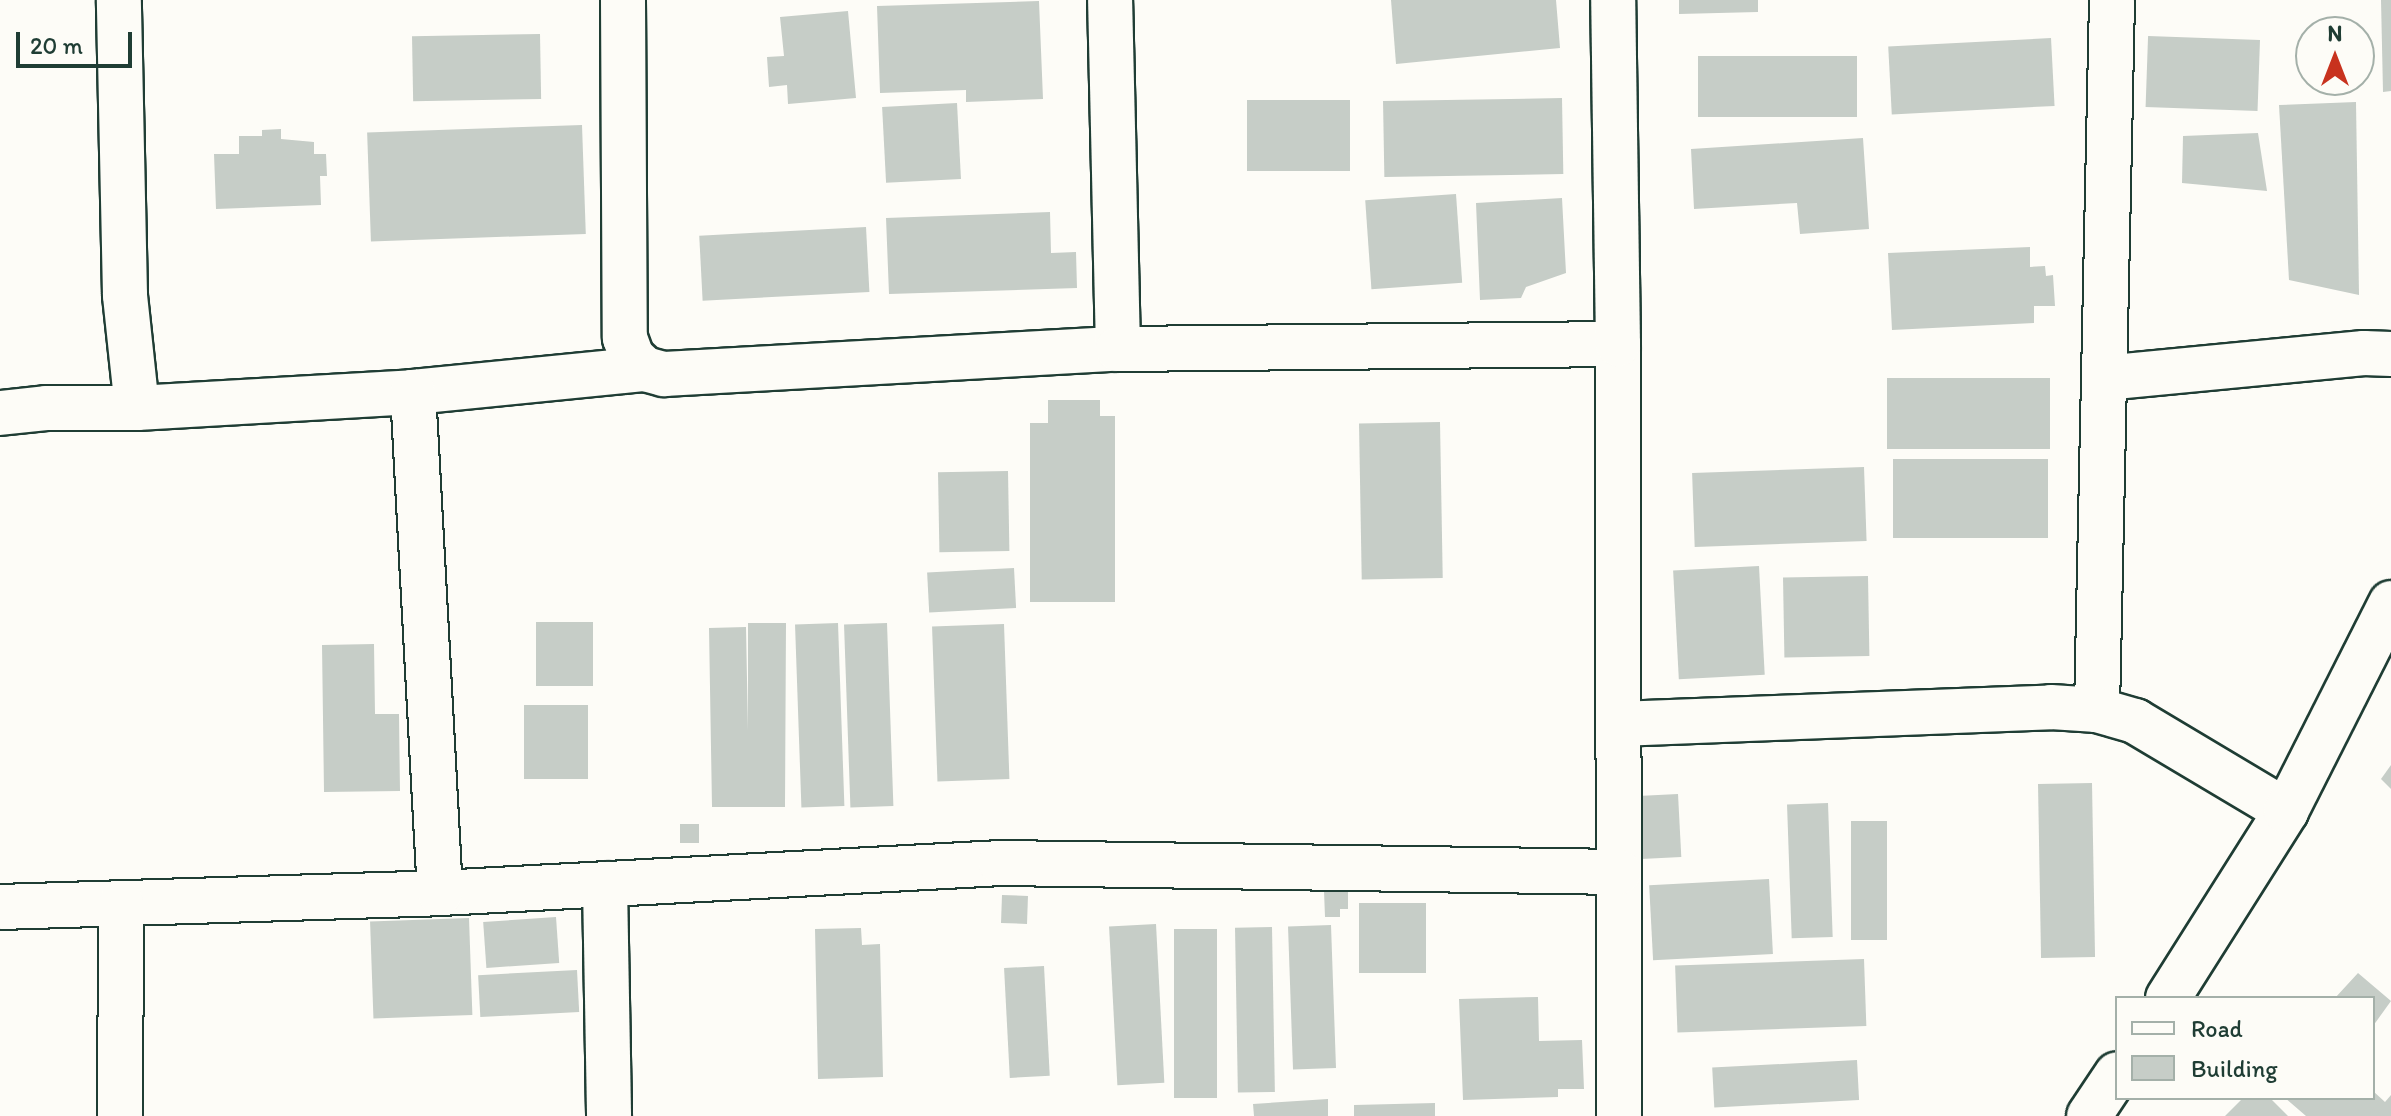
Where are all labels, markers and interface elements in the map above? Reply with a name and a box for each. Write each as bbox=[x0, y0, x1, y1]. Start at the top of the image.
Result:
scale bar bbox=[20, 16, 136, 66]
north arrow bbox=[2295, 16, 2375, 96]
text: N bbox=[2328, 20, 2342, 47]
text: 20 m bbox=[30, 31, 83, 60]
legend bbox=[2115, 996, 2375, 1100]
text: Road bbox=[2191, 1014, 2243, 1043]
text: Building bbox=[2191, 1054, 2278, 1083]

